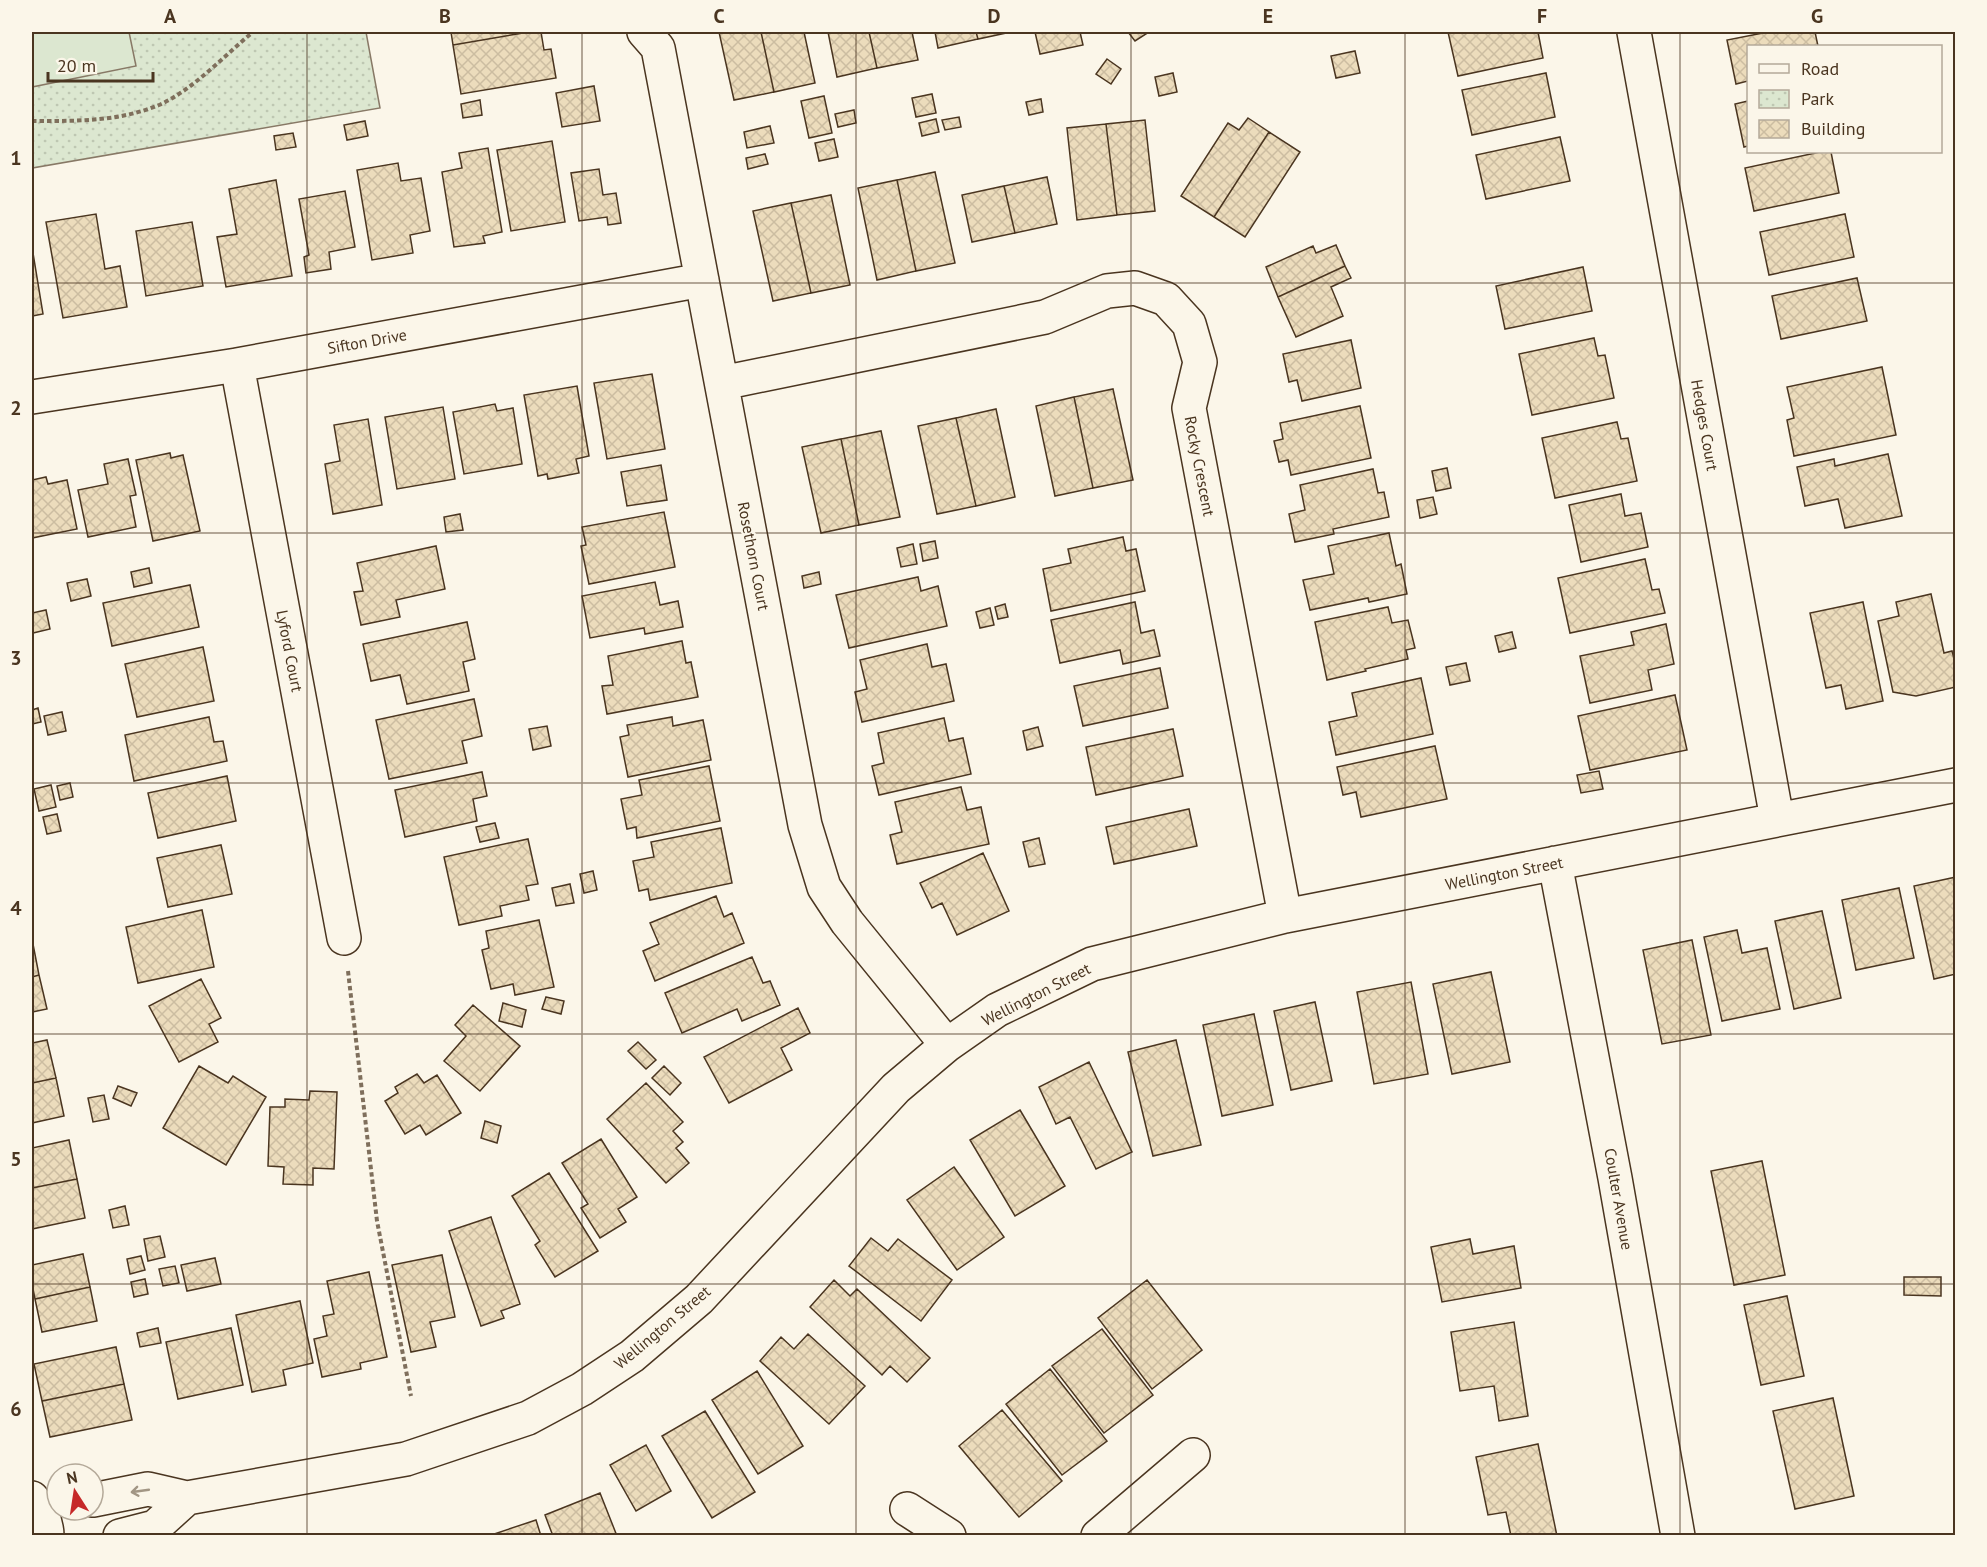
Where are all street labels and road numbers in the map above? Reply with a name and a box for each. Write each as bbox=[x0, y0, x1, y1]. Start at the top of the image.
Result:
street label: Sifton Drive bbox=[326, 324, 408, 358]
street label: Hedges Court bbox=[1687, 378, 1723, 473]
street label: Rocky Crescent bbox=[1180, 414, 1220, 518]
street label: Rosethorn Court bbox=[734, 500, 774, 613]
street label: Lyford Court bbox=[272, 608, 308, 694]
street label: Wellington Street bbox=[1443, 852, 1565, 894]
street label: Wellington Street bbox=[978, 958, 1094, 1030]
street label: Coulter Avenue bbox=[1600, 1147, 1638, 1251]
street label: Wellington Street bbox=[610, 1281, 715, 1373]

